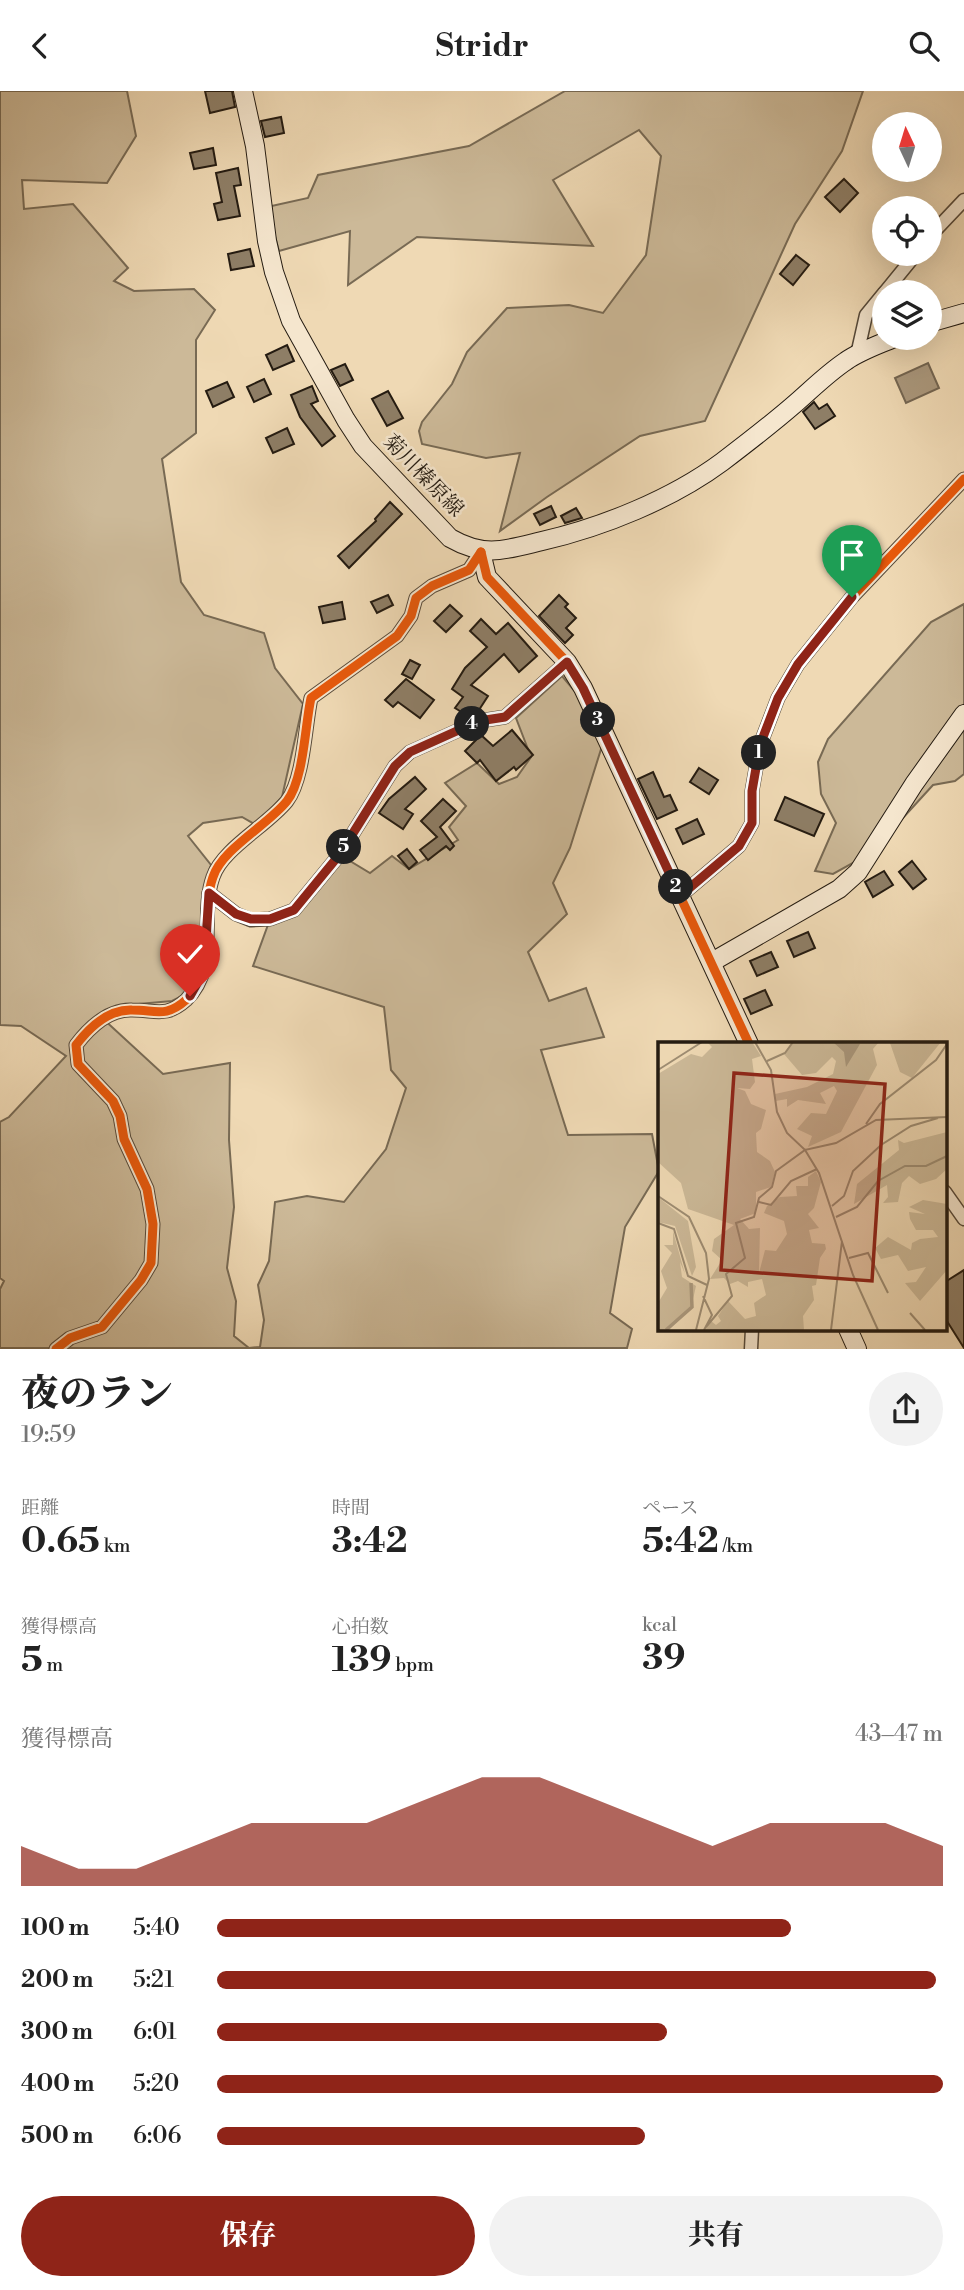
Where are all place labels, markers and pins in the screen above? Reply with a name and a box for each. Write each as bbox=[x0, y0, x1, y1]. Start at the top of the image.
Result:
pin bbox=[822, 525, 882, 597]
pin: 3 bbox=[580, 703, 616, 737]
pin: 4 bbox=[454, 707, 490, 741]
pin: 1 bbox=[742, 735, 776, 771]
pin: 5 bbox=[326, 829, 362, 865]
pin: 2 bbox=[658, 869, 694, 905]
pin bbox=[160, 924, 220, 996]

